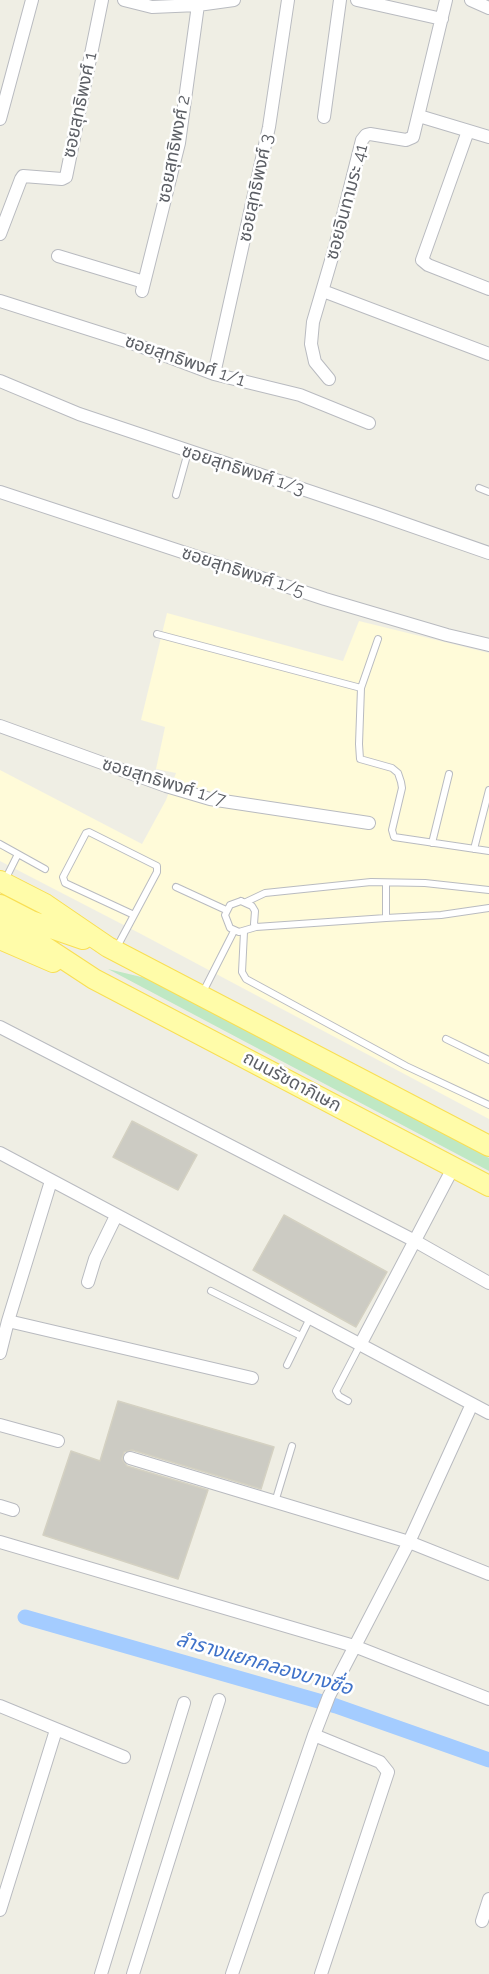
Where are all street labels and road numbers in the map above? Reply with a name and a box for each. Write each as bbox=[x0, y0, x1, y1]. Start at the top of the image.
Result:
street label: ซอยสุทธิพงศ์ 1 bbox=[58, 50, 102, 160]
street label: ซอยสุทธิพงศ์ 2 bbox=[153, 93, 195, 205]
street label: ซอยสุทธิพงศ์ 3 bbox=[234, 132, 278, 244]
street label: ซอยอินทามระ 41 bbox=[321, 142, 373, 262]
street label: ซอยสุทธิพงศ์ 1/1 bbox=[122, 330, 248, 392]
street label: ซอยสุทธิพงศ์ 1/3 bbox=[179, 440, 307, 500]
street label: ซอยสุทธิพงศ์ 1/5 bbox=[179, 542, 307, 602]
street label: ซอยสุทธิพงศ์ 1/7 bbox=[99, 753, 229, 811]
street label: ถนนรัชดาภิเษก bbox=[239, 1047, 345, 1117]

